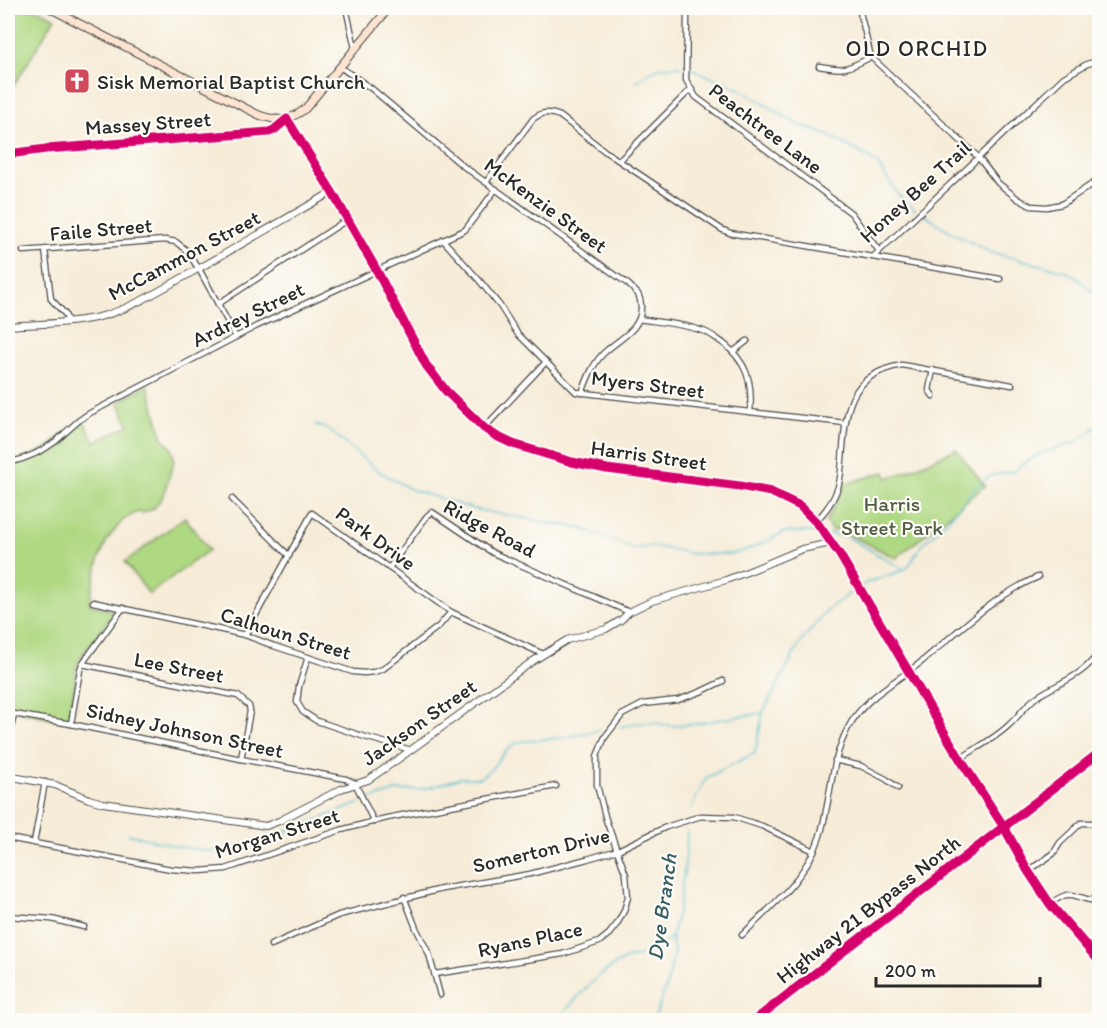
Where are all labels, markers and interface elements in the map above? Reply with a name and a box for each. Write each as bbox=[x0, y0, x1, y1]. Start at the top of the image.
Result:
district label: OLD ORCHID bbox=[846, 35, 988, 62]
church icon: Sisk Memorial Baptist Church bbox=[62, 66, 92, 96]
place label: Sisk Memorial Baptist Church bbox=[97, 69, 366, 94]
street label: Peachtree Lane bbox=[704, 77, 828, 179]
street label: Massey Street bbox=[84, 106, 212, 140]
street label: Honey Bee Trail bbox=[854, 134, 976, 248]
street label: McKenzie Street bbox=[480, 152, 613, 258]
street label: McCammon Street bbox=[104, 204, 264, 306]
street label: Faile Street bbox=[49, 212, 154, 246]
street label: Ardrey Street bbox=[188, 276, 308, 352]
street label: Myers Street bbox=[590, 365, 706, 403]
street label: Harris Street bbox=[589, 434, 709, 476]
park label: Harris Street Park bbox=[841, 491, 943, 540]
street label: Ridge Road bbox=[440, 493, 541, 563]
street label: Park Drive bbox=[331, 501, 421, 575]
street label: Calhoun Street bbox=[218, 601, 355, 665]
street label: Lee Street bbox=[132, 646, 226, 688]
street label: Jackson Street bbox=[357, 673, 481, 771]
street label: Sidney Johnson Street bbox=[84, 697, 286, 763]
street label: Morgan Street bbox=[212, 802, 342, 864]
street label: Somerton Drive bbox=[470, 822, 612, 878]
street label: Highway 21 Bypass North bbox=[771, 829, 965, 989]
water label: Dye Branch bbox=[641, 851, 683, 962]
street label: Ryans Place bbox=[475, 916, 585, 962]
scale bar bbox=[876, 950, 1040, 988]
text: 200 m bbox=[885, 960, 936, 982]

